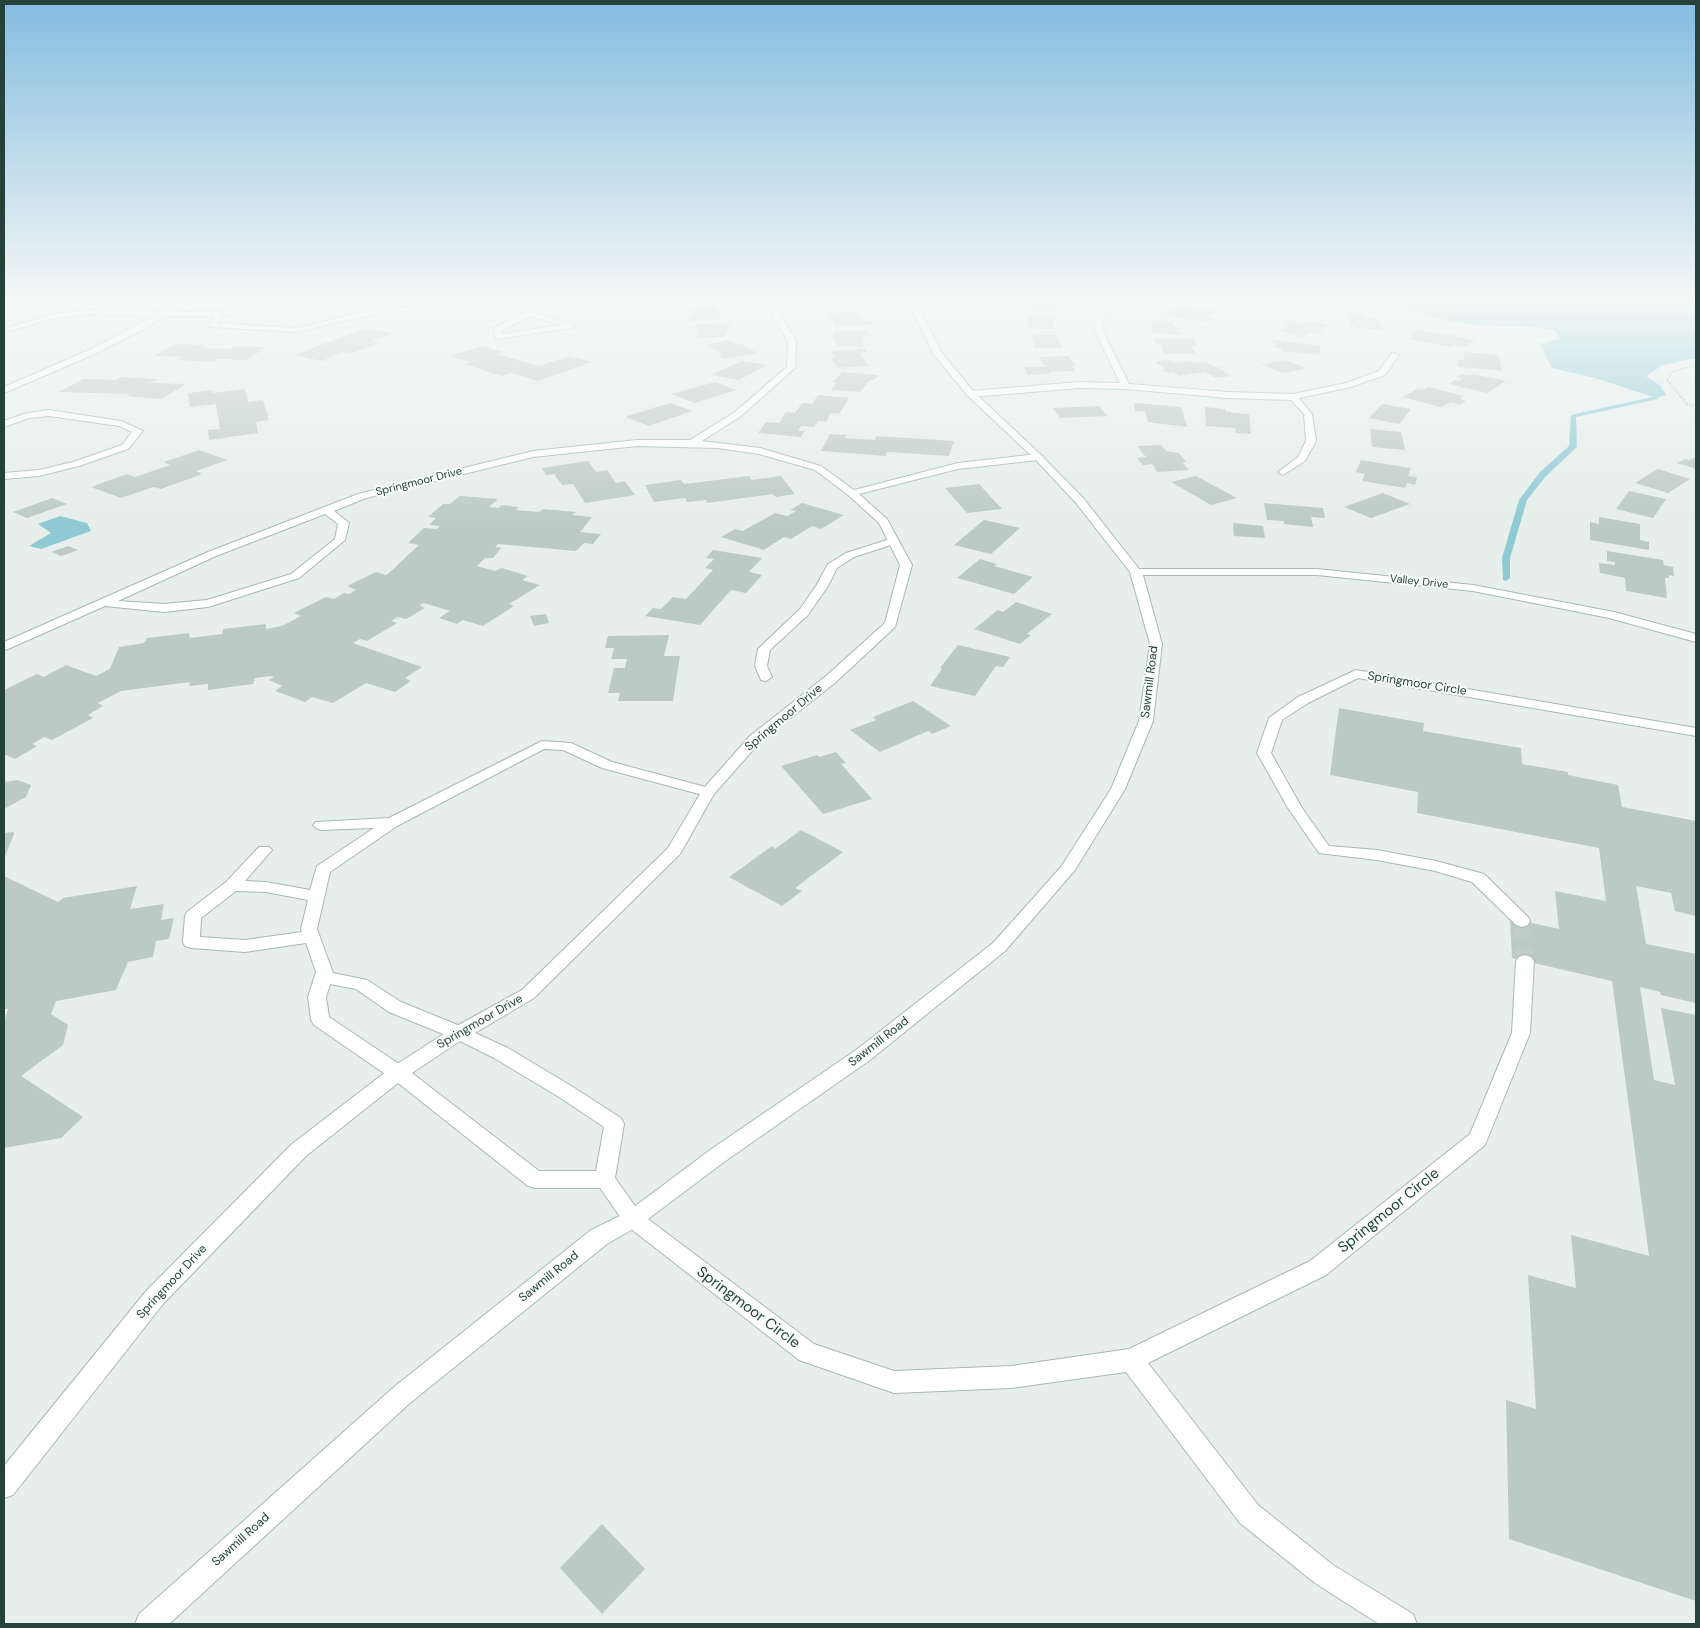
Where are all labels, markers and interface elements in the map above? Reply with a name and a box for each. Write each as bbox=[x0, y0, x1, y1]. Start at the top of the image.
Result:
street label: Springmoor Drive bbox=[375, 465, 463, 499]
street label: Valley Drive bbox=[1389, 572, 1449, 592]
street label: Sawmill Road bbox=[1138, 645, 1162, 719]
street label: Springmoor Circle bbox=[1366, 669, 1468, 699]
street label: Springmoor Drive bbox=[742, 682, 826, 754]
street label: Springmoor Drive bbox=[435, 992, 525, 1052]
street label: Sawmill Road bbox=[846, 1014, 912, 1070]
street label: Springmoor Circle bbox=[1335, 1165, 1443, 1257]
street label: Springmoor Drive bbox=[134, 1242, 210, 1322]
street label: Sawmill Road bbox=[516, 1249, 582, 1305]
street label: Springmoor Circle bbox=[693, 1263, 803, 1353]
street label: Sawmill Road bbox=[209, 1510, 273, 1570]

